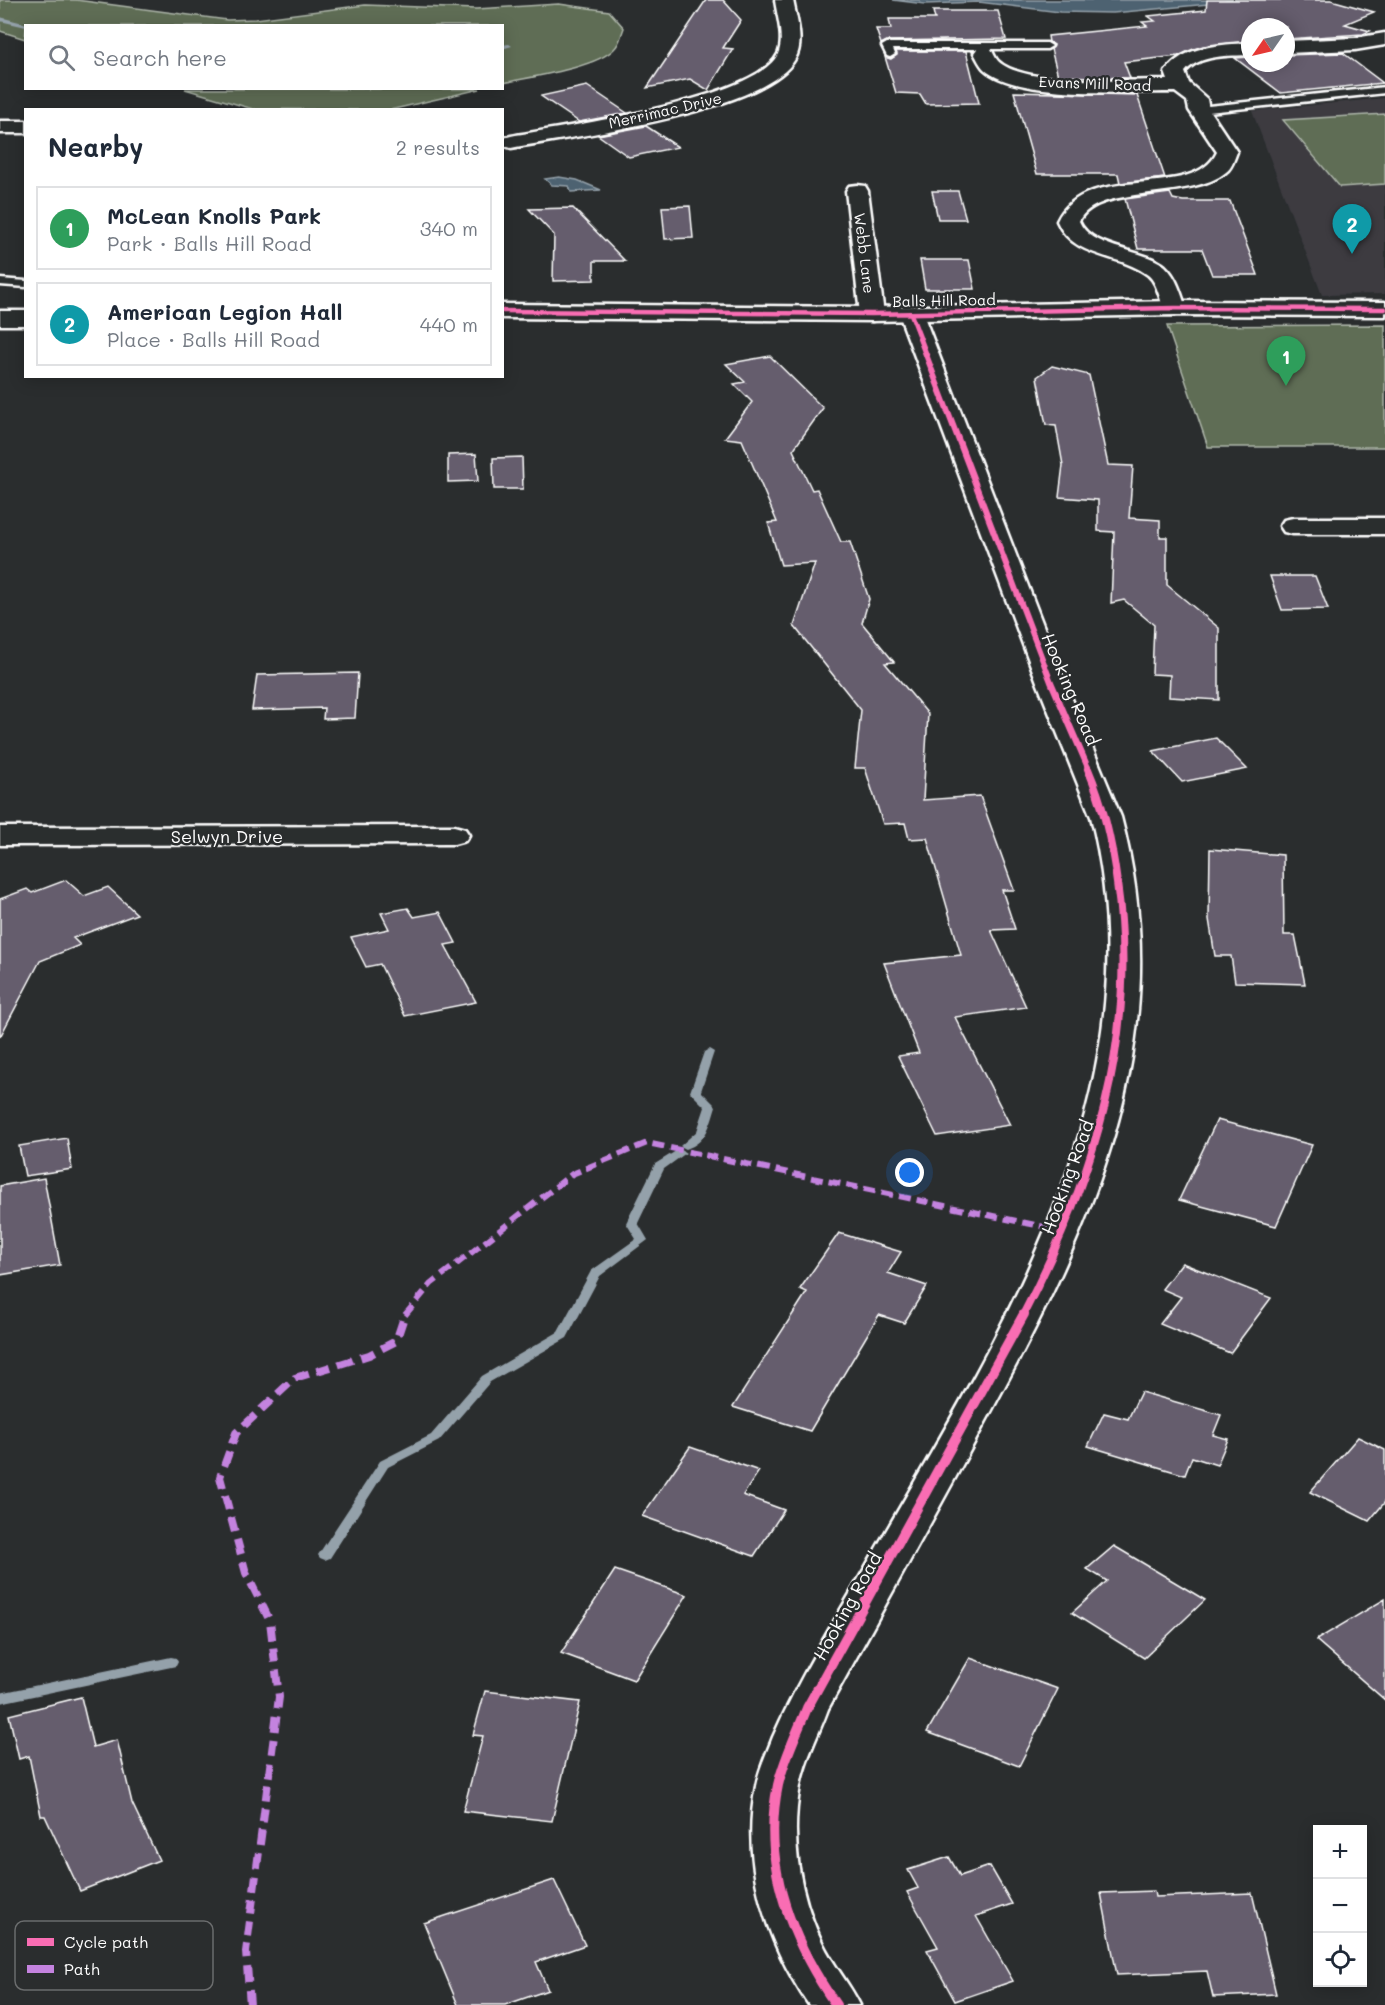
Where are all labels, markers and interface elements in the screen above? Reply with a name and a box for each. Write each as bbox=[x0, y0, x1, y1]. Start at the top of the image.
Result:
north arrow bbox=[1241, 18, 1295, 72]
search box bbox=[24, 24, 504, 90]
icon: search bbox=[45, 41, 78, 74]
text: Search here bbox=[93, 43, 227, 72]
street label: Evans Mill Road bbox=[1038, 71, 1152, 95]
street label: Merrimac Drive bbox=[606, 87, 724, 133]
text: Nearby bbox=[48, 130, 143, 164]
text: 2 results bbox=[396, 134, 480, 160]
text: McLean Knolls Park bbox=[107, 201, 321, 230]
pin: 2 bbox=[1332, 204, 1372, 254]
street label: Webb Lane bbox=[850, 211, 880, 295]
text: 1 bbox=[65, 215, 74, 241]
text: 340 m bbox=[420, 215, 478, 241]
text: Park · Balls Hill Road bbox=[107, 230, 312, 256]
street label: Balls Hill Road bbox=[892, 289, 996, 311]
text: American Legion Hall bbox=[107, 297, 342, 326]
text: 2 bbox=[64, 311, 75, 337]
text: 440 m bbox=[420, 311, 478, 337]
text: Place · Balls Hill Road bbox=[107, 326, 320, 352]
pin: 1 bbox=[1266, 336, 1306, 386]
street label: Hooking Road bbox=[1036, 629, 1106, 749]
street label: Selwyn Drive bbox=[171, 824, 283, 848]
street label: Hooking Road bbox=[1035, 1116, 1099, 1238]
your location bbox=[895, 1158, 924, 1187]
street label: Hooking Road bbox=[807, 1548, 887, 1664]
map controls bbox=[1313, 1825, 1367, 1987]
button: + bbox=[1313, 1825, 1367, 1879]
button: − bbox=[1313, 1879, 1367, 1933]
legend bbox=[15, 1921, 213, 1990]
text: Cycle path bbox=[64, 1931, 148, 1952]
button: locate bbox=[1313, 1933, 1367, 1987]
text: Path bbox=[64, 1958, 100, 1979]

